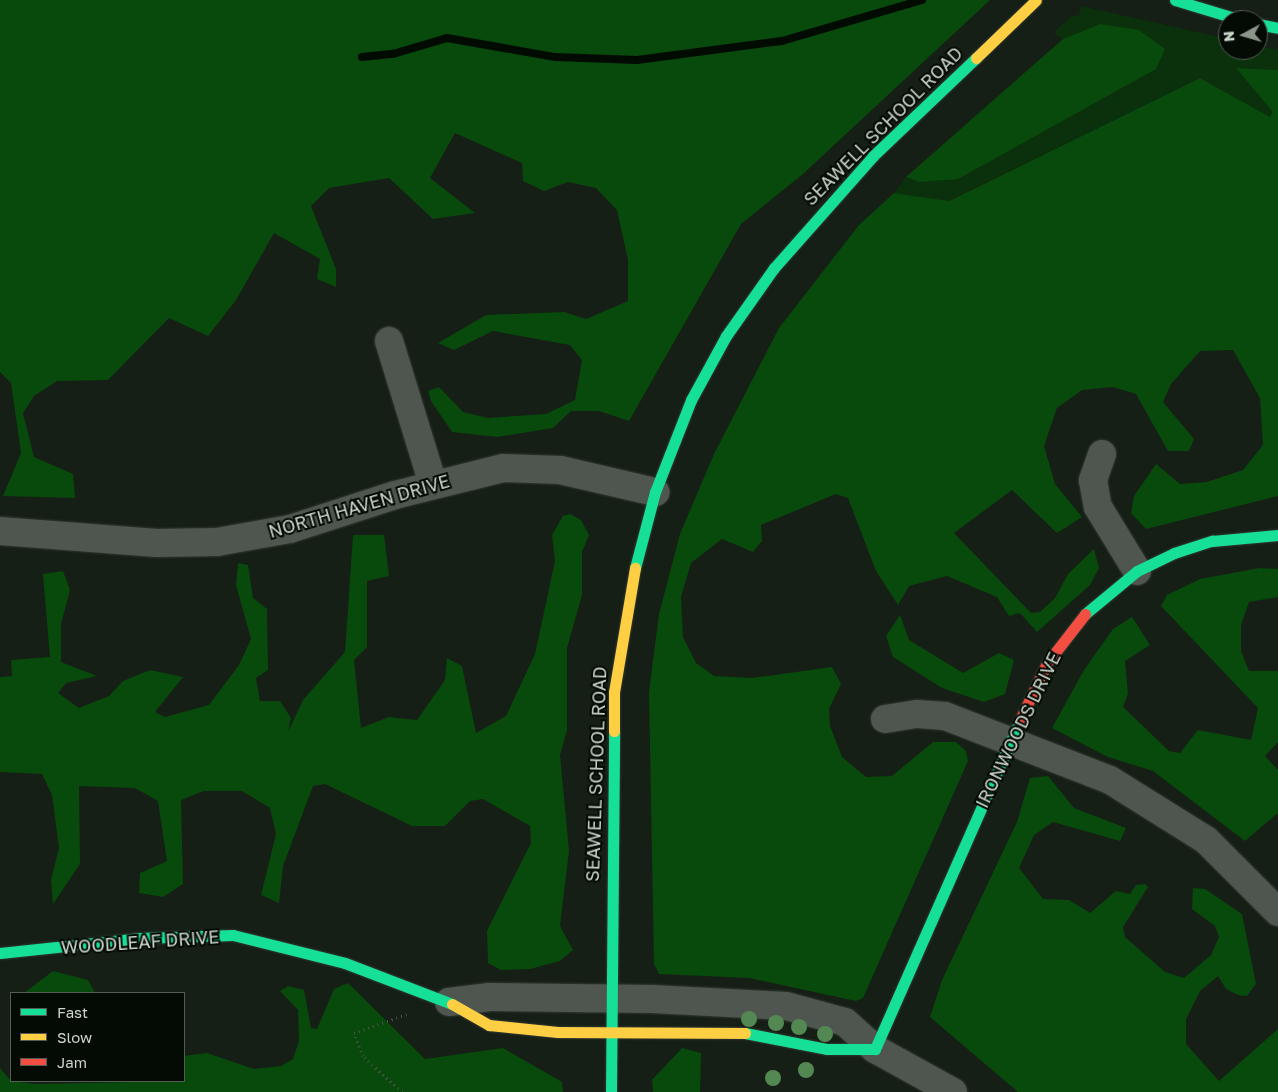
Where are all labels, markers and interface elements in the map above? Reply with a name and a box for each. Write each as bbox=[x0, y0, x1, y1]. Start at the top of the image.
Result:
north arrow bbox=[1218, 10, 1268, 60]
text: N bbox=[1220, 30, 1238, 43]
street label: SEAWELL SCHOOL ROAD bbox=[799, 42, 967, 210]
street label: NORTH HAVEN DRIVE bbox=[266, 470, 452, 542]
street label: IRONWOODS DRIVE bbox=[971, 649, 1065, 811]
street label: SEAWELL SCHOOL ROAD bbox=[581, 666, 611, 882]
street label: WOODLEAF DRIVE bbox=[60, 926, 220, 958]
legend bbox=[10, 992, 185, 1082]
text: Fast bbox=[57, 1003, 88, 1021]
text: Slow bbox=[57, 1028, 92, 1046]
text: Jam bbox=[57, 1053, 87, 1071]

